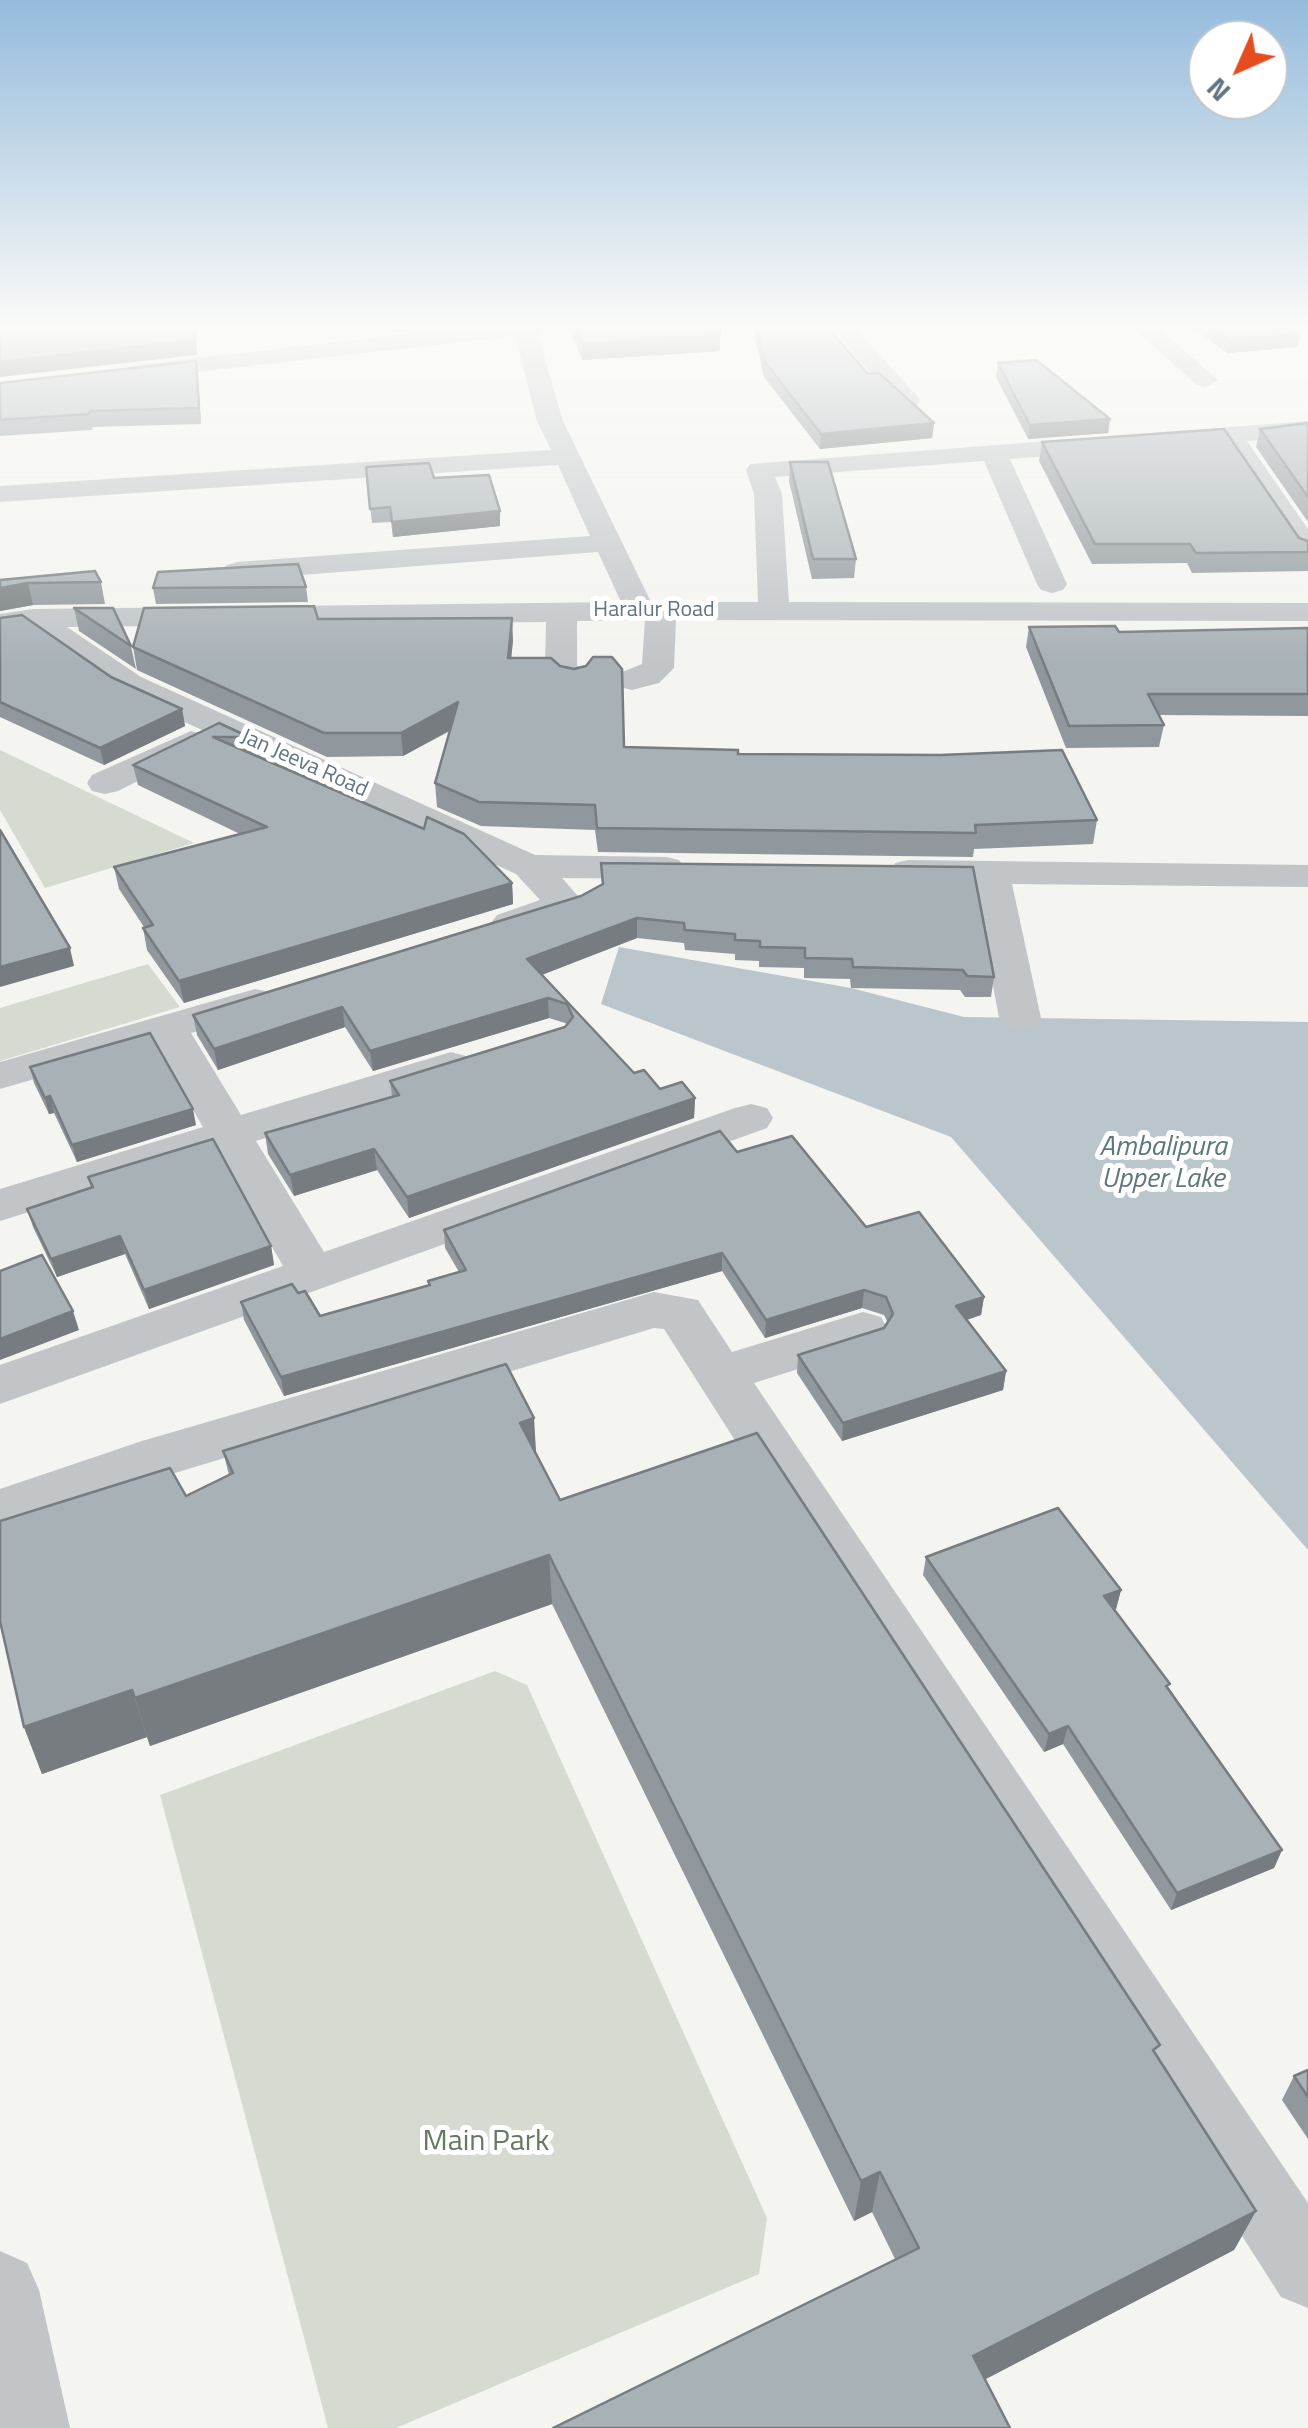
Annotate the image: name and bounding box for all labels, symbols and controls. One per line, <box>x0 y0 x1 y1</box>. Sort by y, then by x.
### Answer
north arrow <box>1188 20 1288 120</box>
text: N <box>1196 68 1240 112</box>
street label: Haralur Road <box>593 598 715 624</box>
street label: Jan Jeeva Road <box>236 724 372 804</box>
water label: Ambalipura Upper Lake <box>1099 1131 1227 1197</box>
park label: Main Park <box>423 2125 549 2161</box>

